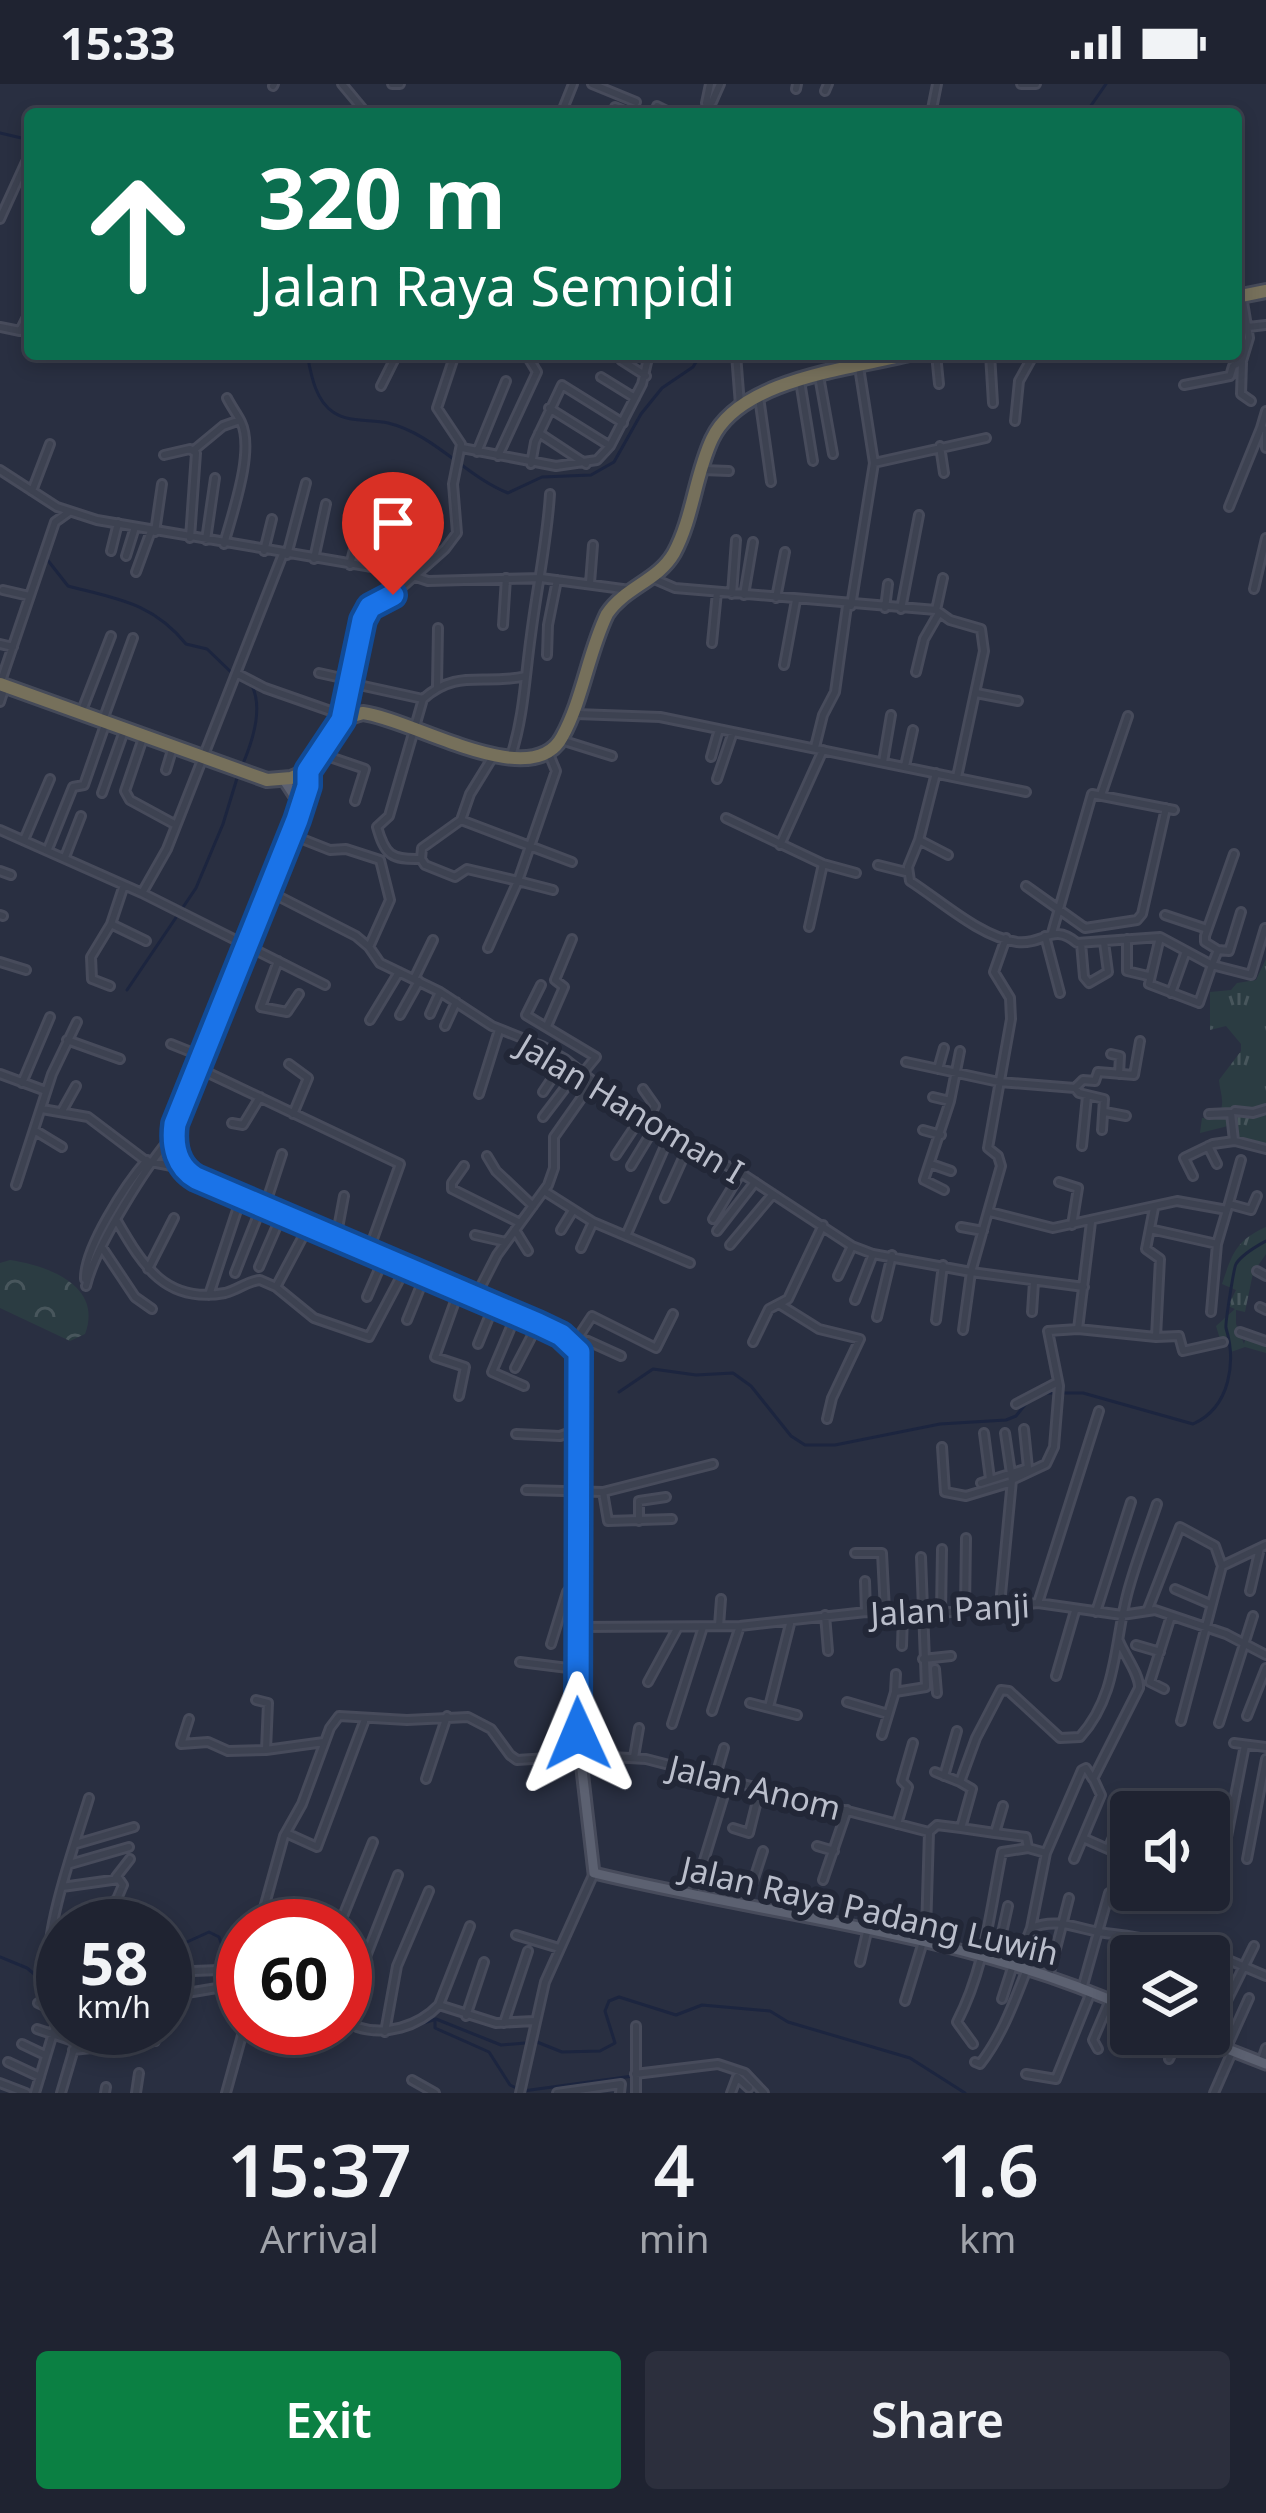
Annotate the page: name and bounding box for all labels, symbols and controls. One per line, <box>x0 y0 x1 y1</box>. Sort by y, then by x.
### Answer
text: 15:33 <box>60 12 176 73</box>
text: 320 m <box>258 139 506 254</box>
icon: ahead <box>60 156 216 312</box>
text: Jalan Raya Sempidi <box>258 248 735 322</box>
pin <box>342 472 444 595</box>
icon: arrive <box>360 490 426 556</box>
street label: Jalan Hanoman I <box>507 1021 752 1193</box>
street label: Jalan Panji <box>866 1582 1031 1636</box>
position arrow <box>515 1671 641 1797</box>
street label: Jalan Anom <box>661 1743 846 1830</box>
map controls <box>1110 1791 1230 2055</box>
button: sound <box>1110 1791 1230 1911</box>
street label: Jalan Raya Padang Luwih <box>674 1844 1063 1975</box>
speed limit sign: 60 <box>216 1899 372 2055</box>
text: 58 <box>80 1921 148 2003</box>
button: layers <box>1110 1935 1230 2055</box>
text: km/h <box>77 1986 151 2027</box>
text: 15:37 <box>227 2120 412 2218</box>
text: 4 <box>654 2120 695 2218</box>
text: 1.6 <box>937 2120 1039 2218</box>
text: Arrival <box>260 2211 379 2264</box>
text: min <box>639 2211 710 2264</box>
text: km <box>959 2211 1016 2264</box>
button: Exit <box>36 2351 621 2489</box>
button: Share <box>645 2351 1230 2489</box>

